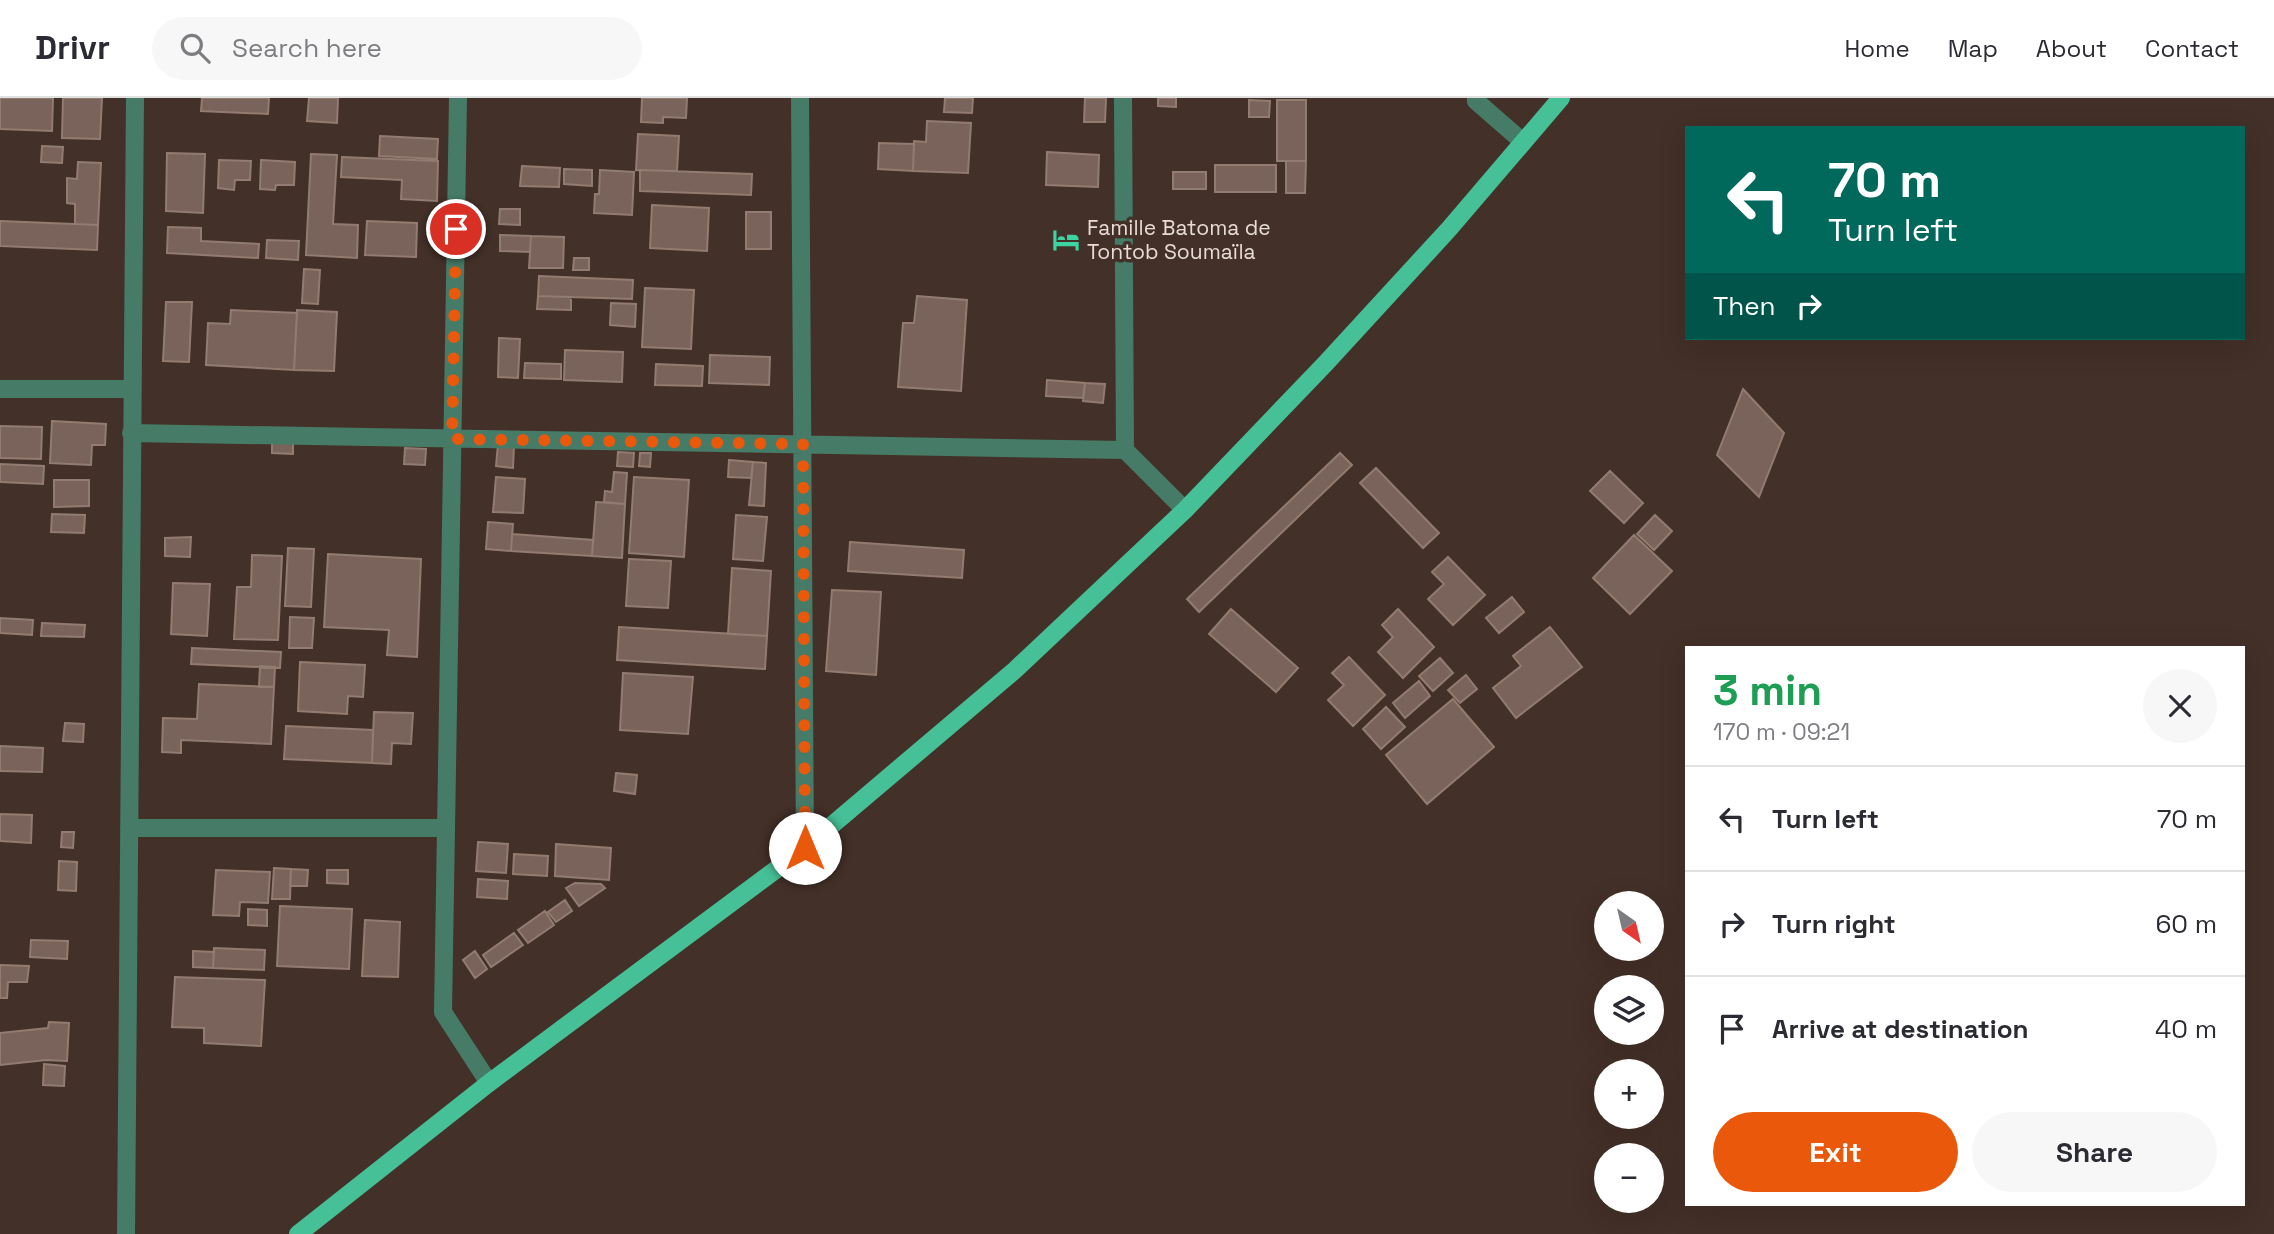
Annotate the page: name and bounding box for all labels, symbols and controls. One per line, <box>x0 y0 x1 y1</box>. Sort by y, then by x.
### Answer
search box <box>152 17 642 80</box>
text: Drivr <box>35 27 110 69</box>
icon: search <box>176 29 214 67</box>
text: Search here <box>232 31 382 65</box>
text: Home <box>1844 33 1910 64</box>
text: Map <box>1948 33 1998 64</box>
text: About <box>2036 33 2107 64</box>
text: Contact <box>2145 33 2239 64</box>
text: 70 m <box>1828 149 1941 211</box>
icon: left <box>1713 154 1804 245</box>
pin <box>426 199 486 259</box>
icon: arrive <box>437 210 475 248</box>
text: Turn left <box>1828 210 1958 250</box>
place label: Famille Batoma de Tontob Soumaïla <box>1087 214 1271 265</box>
hotel icon: Famille Batoma de Tontob Soumaïla <box>1051 225 1081 255</box>
icon: right <box>1790 287 1828 325</box>
text: Then <box>1713 289 1776 323</box>
text: 3 min <box>1713 664 1822 717</box>
button: close <box>2143 669 2217 743</box>
text: 170 m · 09:21 <box>1713 717 1850 747</box>
icon: left <box>1713 800 1751 838</box>
text: Turn left <box>1772 802 1879 836</box>
text: 70 m <box>2157 802 2217 836</box>
position arrow <box>768 811 842 885</box>
north arrow <box>1594 891 1664 961</box>
map controls <box>1594 891 1664 1213</box>
icon: right <box>1713 905 1751 943</box>
text: Turn right <box>1772 907 1896 941</box>
text: 60 m <box>2155 907 2217 941</box>
button: layers <box>1594 975 1664 1045</box>
icon: arrive <box>1713 1010 1751 1048</box>
text: Arrive at destination <box>1772 1012 2029 1046</box>
text: 40 m <box>2155 1012 2217 1046</box>
button: + <box>1594 1059 1664 1129</box>
button: Exit <box>1713 1112 1958 1192</box>
button: Share <box>1972 1112 2217 1192</box>
button: − <box>1594 1143 1664 1213</box>

